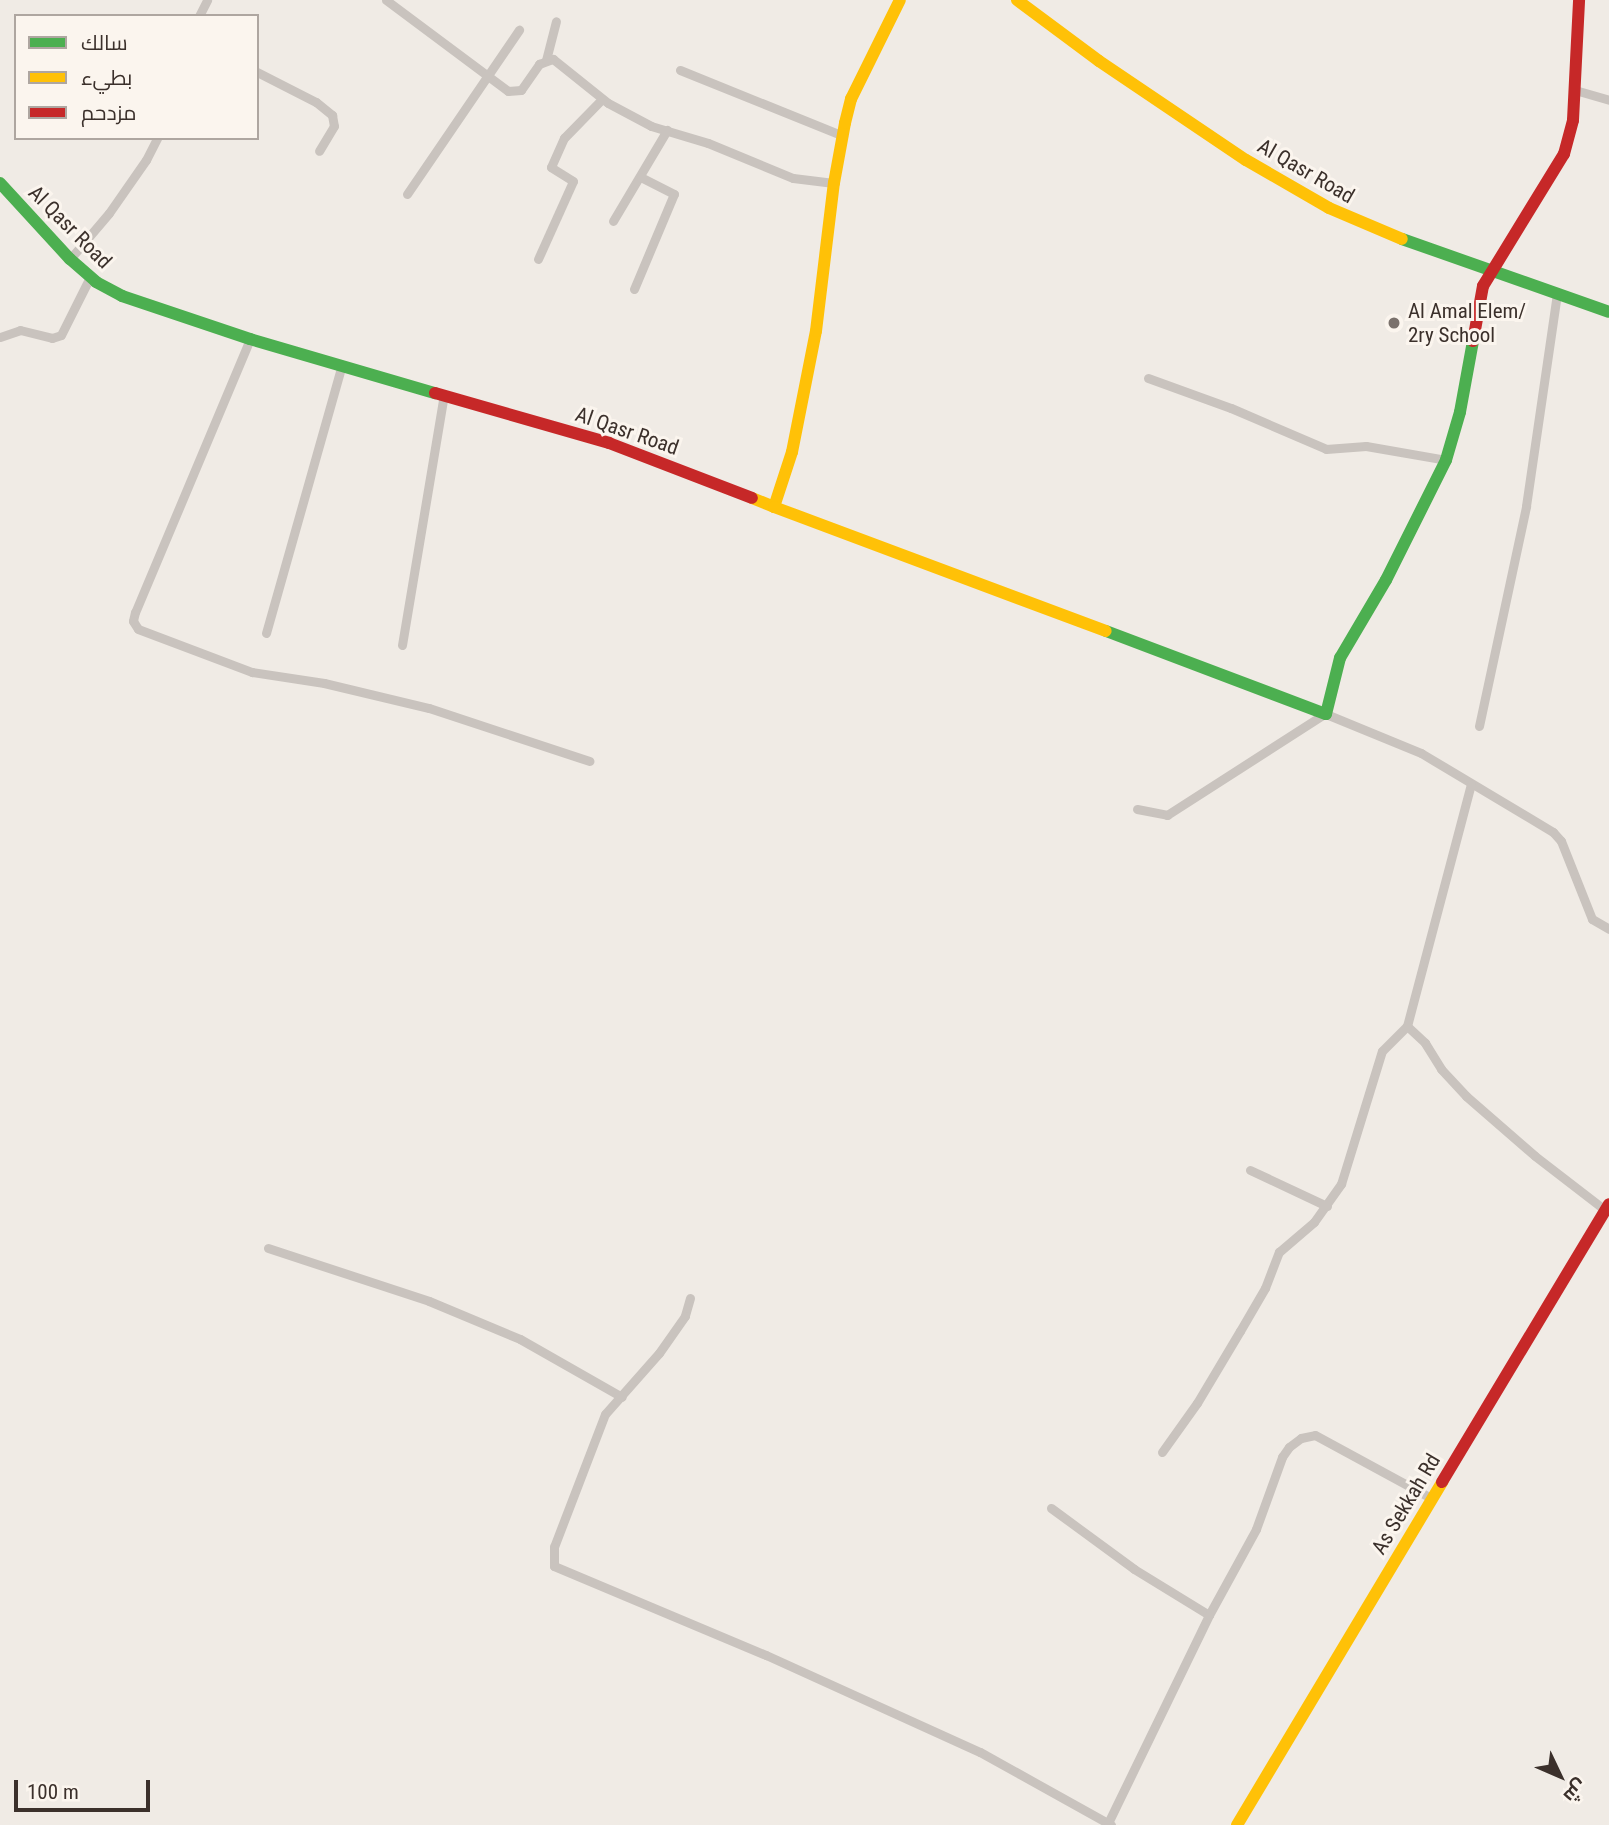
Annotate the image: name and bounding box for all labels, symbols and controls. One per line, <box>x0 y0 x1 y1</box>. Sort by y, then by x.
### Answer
legend <box>14 14 259 140</box>
text: سالك <box>81 31 128 55</box>
text: بطيء <box>81 66 132 90</box>
text: مزدحم <box>81 101 136 125</box>
street label: Al Qasr Road <box>1253 133 1359 209</box>
street label: Al Qasr Road <box>23 180 117 274</box>
place label: Al Amal Elem/ 2ry School <box>1408 298 1526 348</box>
marker: Al Amal Elem/ 2ry School <box>1386 315 1402 331</box>
street label: Al Qasr Road <box>572 402 682 460</box>
street label: As Sekkah Rd <box>1366 1449 1446 1559</box>
north arrow <box>1525 1741 1595 1811</box>
scale bar <box>18 1766 154 1810</box>
text: ش <box>1559 1774 1592 1808</box>
text: 100 m <box>27 1780 79 1804</box>

